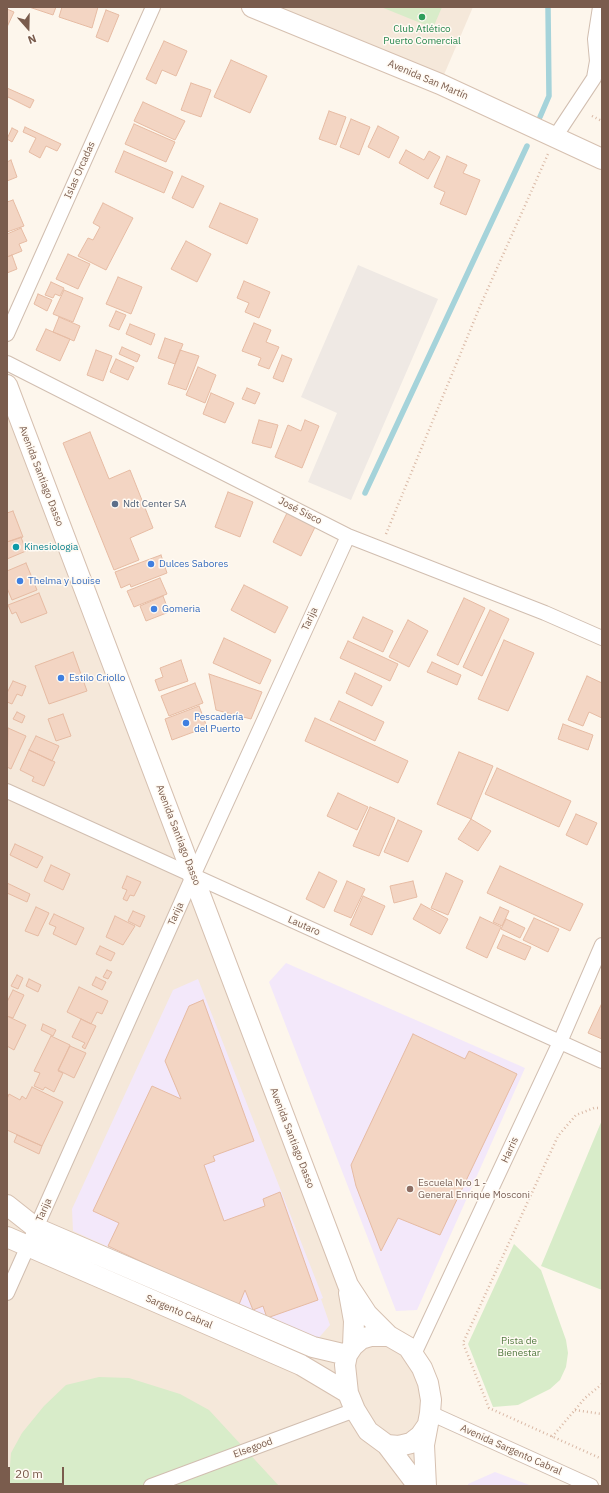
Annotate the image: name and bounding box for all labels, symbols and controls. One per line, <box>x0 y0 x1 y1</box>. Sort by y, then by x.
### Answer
north arrow <box>8 8 48 48</box>
marker: Club Atlético Puerto Comercial <box>417 12 427 22</box>
place label: Club Atlético Puerto Comercial <box>383 23 461 46</box>
text: N <box>26 31 38 47</box>
street label: Avenida San Martín <box>386 58 470 102</box>
street label: Islas Orcadas <box>62 140 98 200</box>
street label: Avenida Santiago Dasso <box>16 424 66 528</box>
street label: José Sisco <box>276 495 324 527</box>
place label: Ndt Center SA <box>123 498 186 510</box>
marker: Ndt Center SA <box>110 499 120 509</box>
place label: Kinesiologia <box>24 541 78 553</box>
marker: Kinesiologia <box>11 542 21 552</box>
place label: Dulces Sabores <box>159 558 228 570</box>
marker: Dulces Sabores <box>146 559 156 569</box>
place label: Thelma y Louise <box>28 575 100 587</box>
marker: Thelma y Louise <box>15 576 25 586</box>
place label: Gomeria <box>162 603 200 615</box>
marker: Gomeria <box>149 604 159 614</box>
street label: Tarija <box>299 605 321 633</box>
place label: Estilo Criollo <box>69 672 125 684</box>
marker: Estilo Criollo <box>56 673 66 683</box>
place label: Pescadería del Puerto <box>194 711 243 734</box>
marker: Pescadería del Puerto <box>181 718 191 728</box>
street label: Avenida Santiago Dasso <box>153 783 203 887</box>
street label: Tarija <box>166 900 186 928</box>
street label: Lautaro <box>286 914 322 938</box>
street label: Avenida Santiago Dasso <box>267 1086 317 1190</box>
street label: Harris <box>499 1135 521 1165</box>
place label: Escuela Nro 1 - General Enrique Mosconi <box>418 1177 530 1200</box>
marker: Escuela Nro 1 - General Enrique Mosconi <box>405 1184 415 1194</box>
street label: Tarija <box>34 1196 54 1224</box>
street label: Sargento Cabral <box>144 1293 214 1331</box>
park label: Pista de Bienestar <box>497 1335 541 1358</box>
street label: Avenida Sargento Cabral <box>458 1422 564 1478</box>
street label: Elsegood <box>232 1435 274 1461</box>
scale bar <box>10 1459 66 1485</box>
text: 20 m <box>15 1466 43 1481</box>

